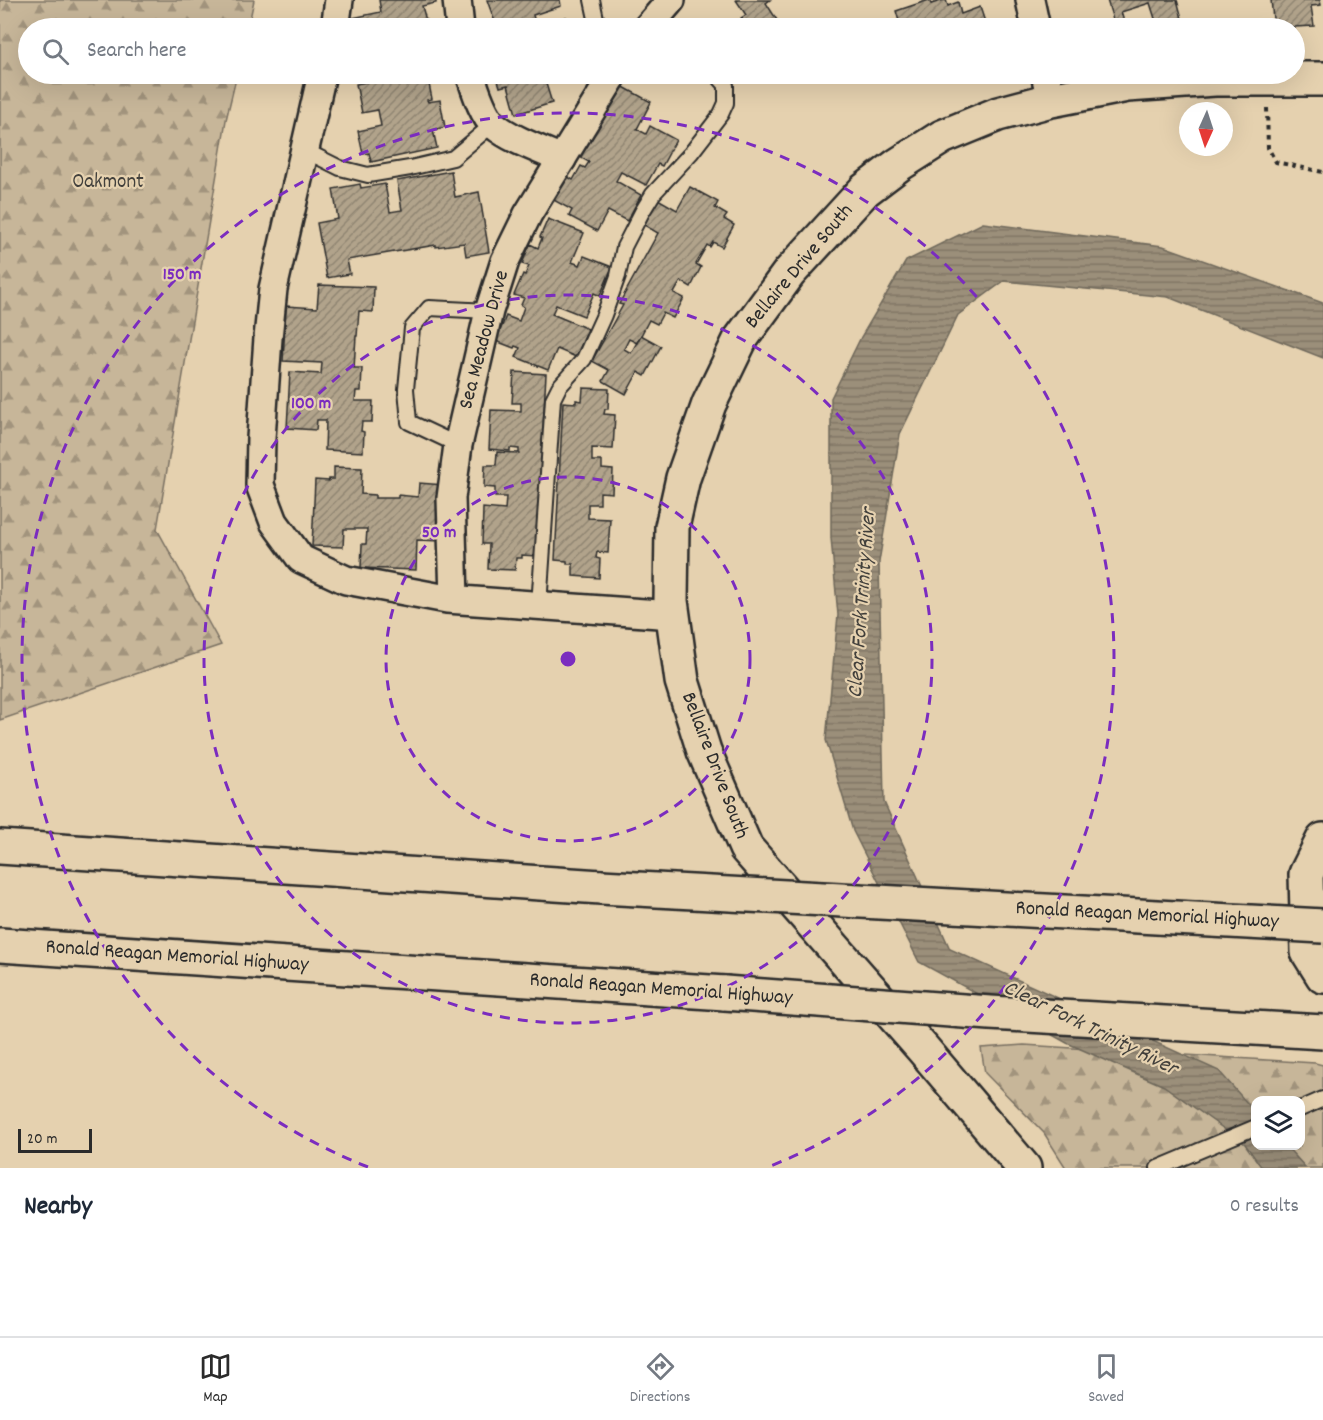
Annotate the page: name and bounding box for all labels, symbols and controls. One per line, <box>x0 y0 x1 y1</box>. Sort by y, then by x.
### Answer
search box <box>18 18 1305 84</box>
icon: search <box>39 35 72 68</box>
text: Search here <box>87 36 186 67</box>
north arrow <box>1179 102 1233 156</box>
park label: Oakmont <box>72 168 144 198</box>
street label: Bellaire Drive South <box>739 198 861 336</box>
text: 150 m <box>163 263 201 288</box>
street label: Sea Meadow Drive <box>452 267 518 413</box>
text: 100 m <box>291 392 331 417</box>
water label: Clear Fork Trinity River <box>841 504 885 699</box>
text: 50 m <box>422 521 456 546</box>
centre of rings <box>558 649 578 669</box>
street label: Bellaire Drive South <box>672 688 756 844</box>
street label: Ronald Reagan Memorial Highway <box>1015 894 1280 938</box>
street label: Ronald Reagan Memorial Highway <box>44 933 310 981</box>
street label: Ronald Reagan Memorial Highway <box>528 966 794 1014</box>
water label: Clear Fork Trinity River <box>998 973 1185 1086</box>
map controls <box>1251 1096 1305 1150</box>
button: layers <box>1251 1096 1305 1150</box>
scale bar <box>18 1126 92 1154</box>
text: 20 m <box>27 1128 57 1151</box>
text: Nearby <box>24 1189 92 1226</box>
text: 0 results <box>1230 1193 1299 1221</box>
tab: Map <box>199 1350 232 1409</box>
tab: Directions <box>630 1350 690 1409</box>
tab: Saved <box>1088 1350 1124 1409</box>

